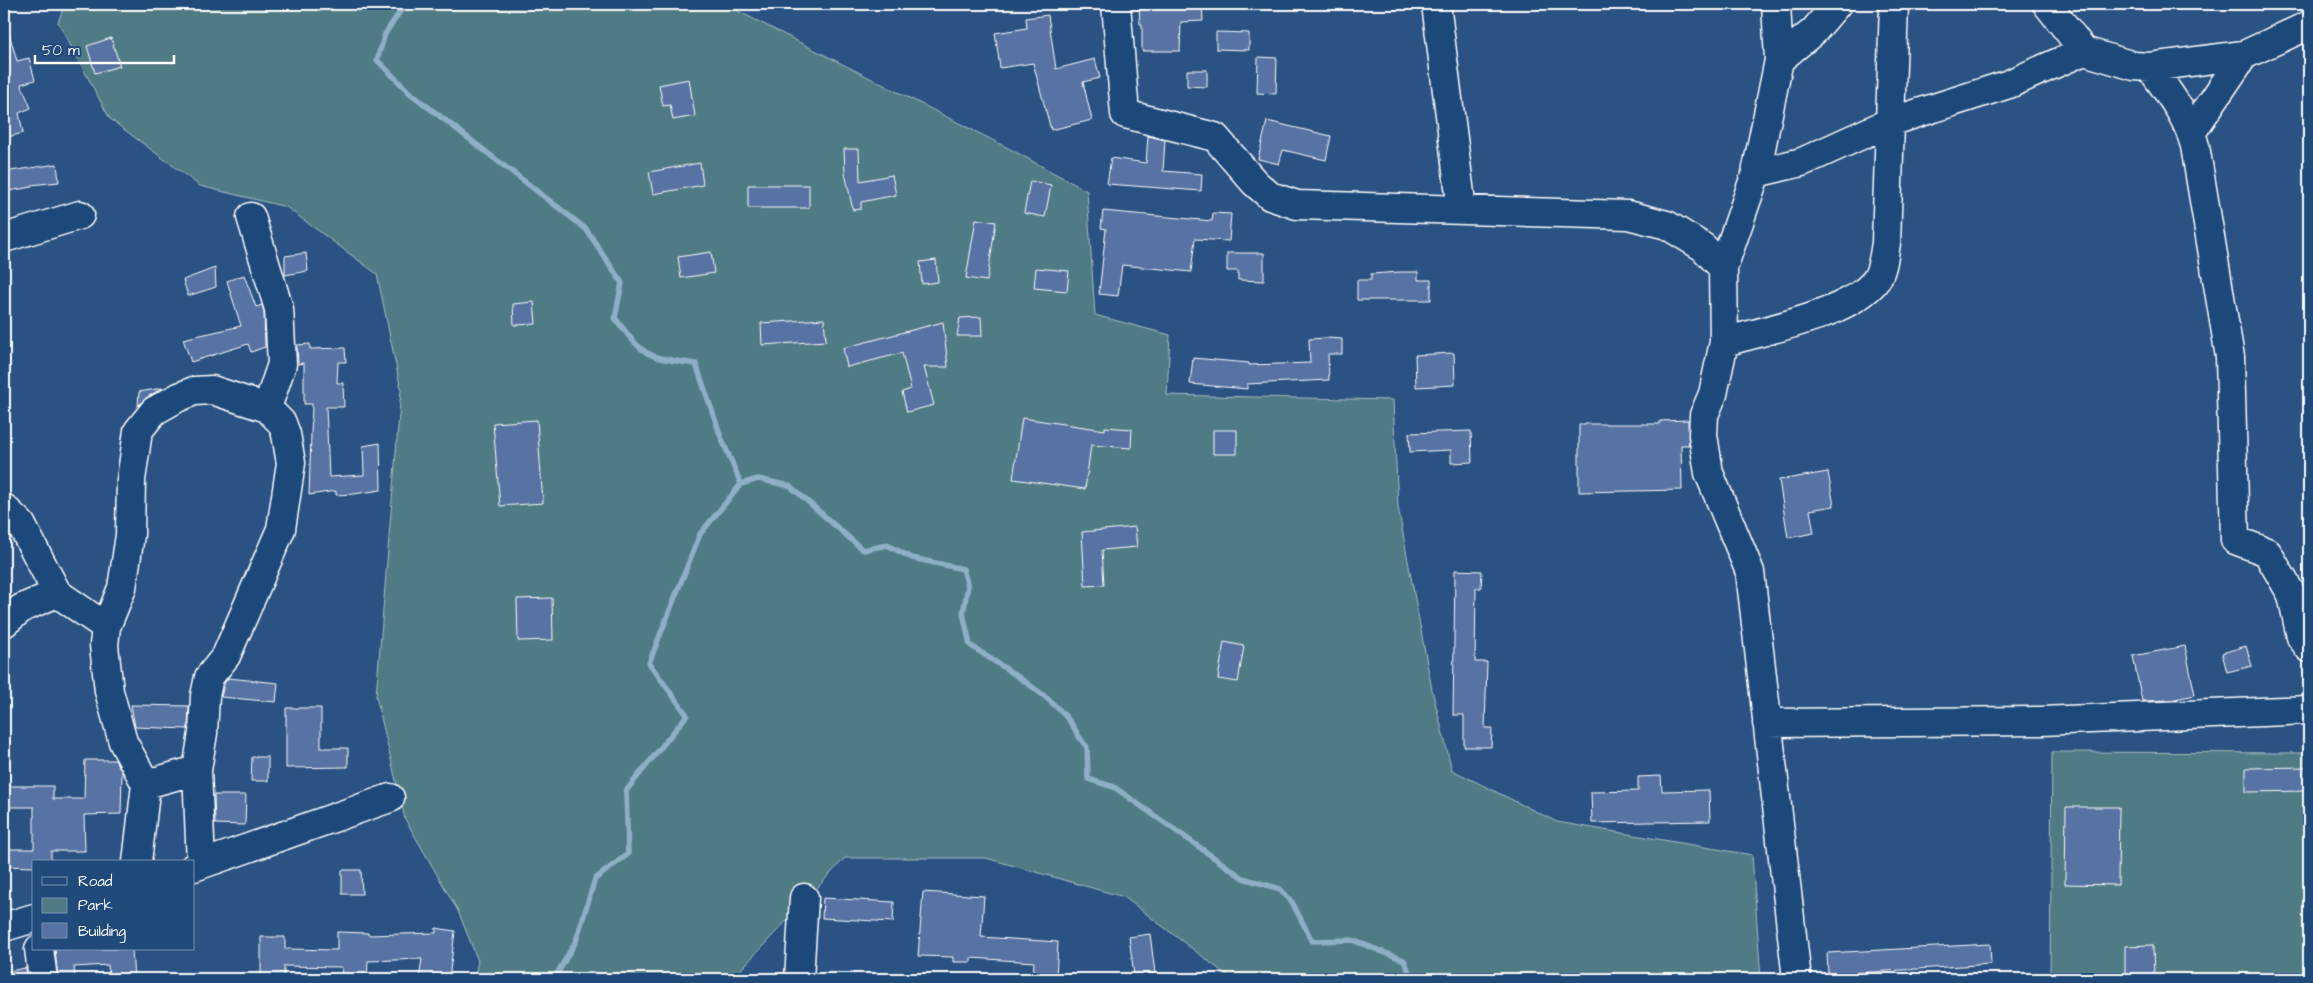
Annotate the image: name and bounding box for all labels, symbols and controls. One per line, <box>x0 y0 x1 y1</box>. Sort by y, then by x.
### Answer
scale bar <box>35 32 174 64</box>
text: 50 m <box>42 40 80 61</box>
legend <box>32 860 195 950</box>
text: Road <box>78 871 113 892</box>
text: Park <box>78 895 113 916</box>
text: Building <box>78 921 126 943</box>

